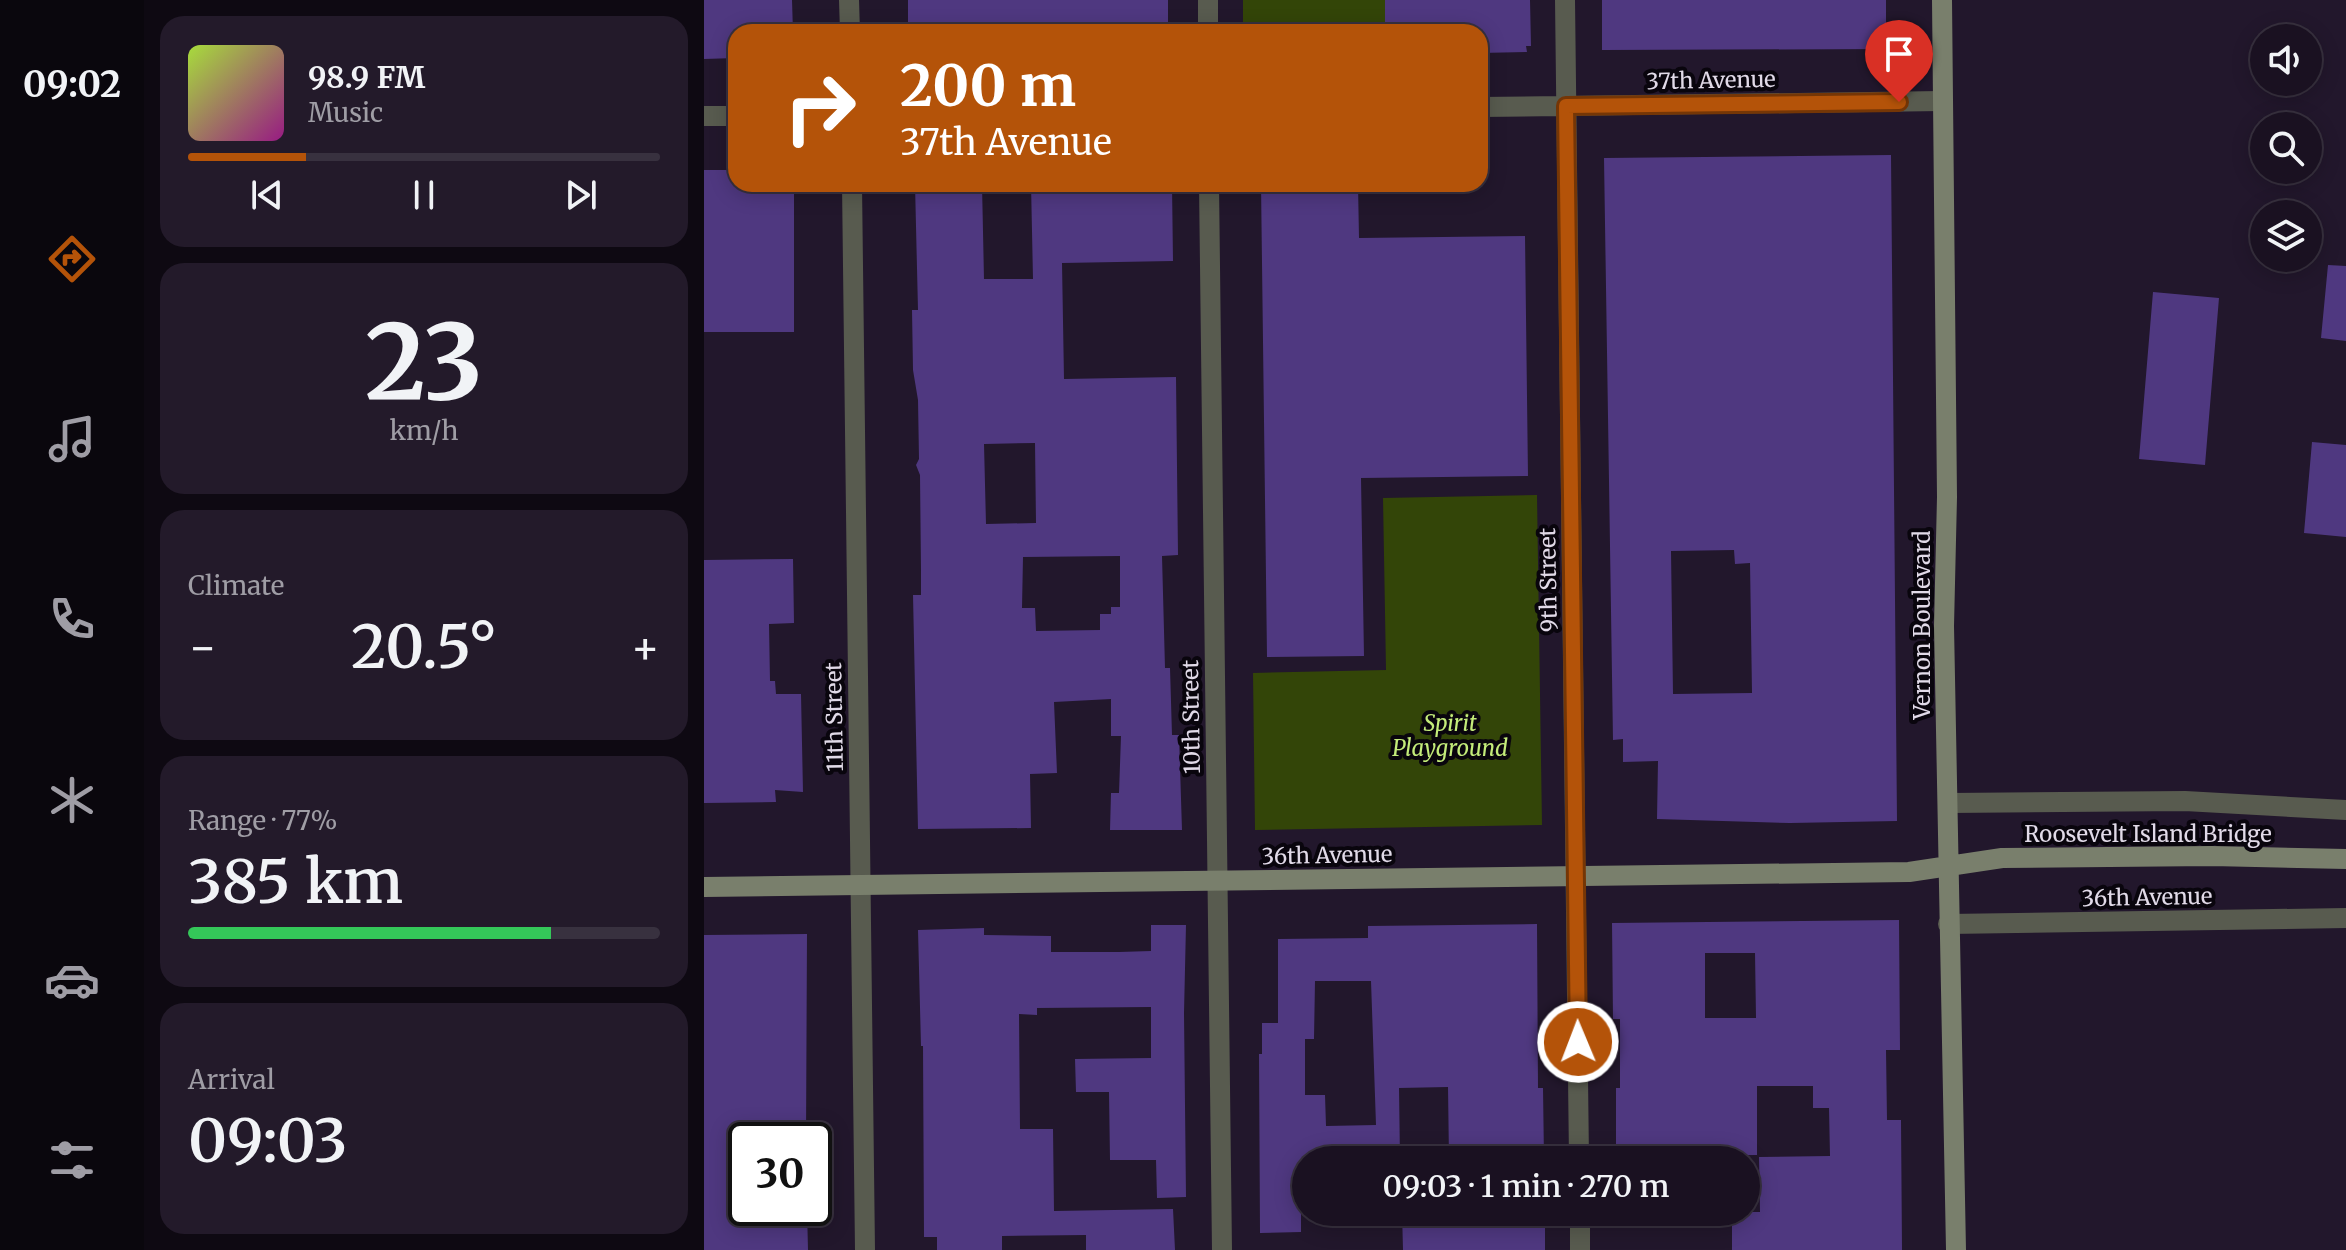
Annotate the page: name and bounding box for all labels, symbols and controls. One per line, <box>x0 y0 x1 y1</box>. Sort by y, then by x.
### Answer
pin <box>1865 20 1933 102</box>
map controls <box>2250 24 2322 272</box>
button: sound <box>2250 24 2322 96</box>
icon: arrive <box>1877 32 1921 76</box>
text: 200 m <box>900 51 1076 121</box>
icon: right <box>768 56 872 160</box>
text: 98.9 FM <box>308 58 425 96</box>
text: 09:02 <box>23 62 121 107</box>
street label: 37th Avenue <box>1646 65 1776 95</box>
text: Music <box>308 96 383 129</box>
button: search <box>2250 112 2322 184</box>
text: 37th Avenue <box>900 120 1112 165</box>
icon: previous <box>245 173 289 217</box>
icon: pause <box>402 173 446 217</box>
icon: next <box>559 173 603 217</box>
button: layers <box>2250 200 2322 272</box>
icon: directions <box>44 231 100 287</box>
text: 23 <box>365 297 483 427</box>
icon: music <box>44 411 100 467</box>
text: km/h <box>390 414 458 447</box>
street label: 9th Street <box>1533 527 1563 632</box>
street label: Vernon Boulevard <box>1908 531 1936 720</box>
text: Climate <box>188 569 284 602</box>
icon: phone <box>44 591 100 647</box>
text: 20.5° <box>351 609 497 684</box>
text: − <box>188 620 217 675</box>
text: + <box>631 620 660 675</box>
street label: 10th Street <box>1176 659 1206 774</box>
street label: 11th Street <box>819 662 849 772</box>
park label: Spirit Playground <box>1392 709 1508 762</box>
icon: climate <box>44 772 100 828</box>
text: Range · 77% <box>188 804 337 837</box>
street label: Roosevelt Island Bridge <box>2024 820 2272 848</box>
street label: 36th Avenue <box>1261 840 1393 870</box>
text: 385 km <box>188 844 403 919</box>
street label: 36th Avenue <box>2081 882 2213 912</box>
icon: car <box>44 952 100 1008</box>
position arrow <box>1536 1000 1620 1084</box>
text: Arrival <box>188 1063 275 1096</box>
text: 09:03 <box>188 1103 348 1178</box>
speed limit sign: 30 <box>728 1122 832 1226</box>
icon: filters <box>44 1132 100 1188</box>
text: 09:03 · 1 min · 270 m <box>1383 1167 1669 1205</box>

